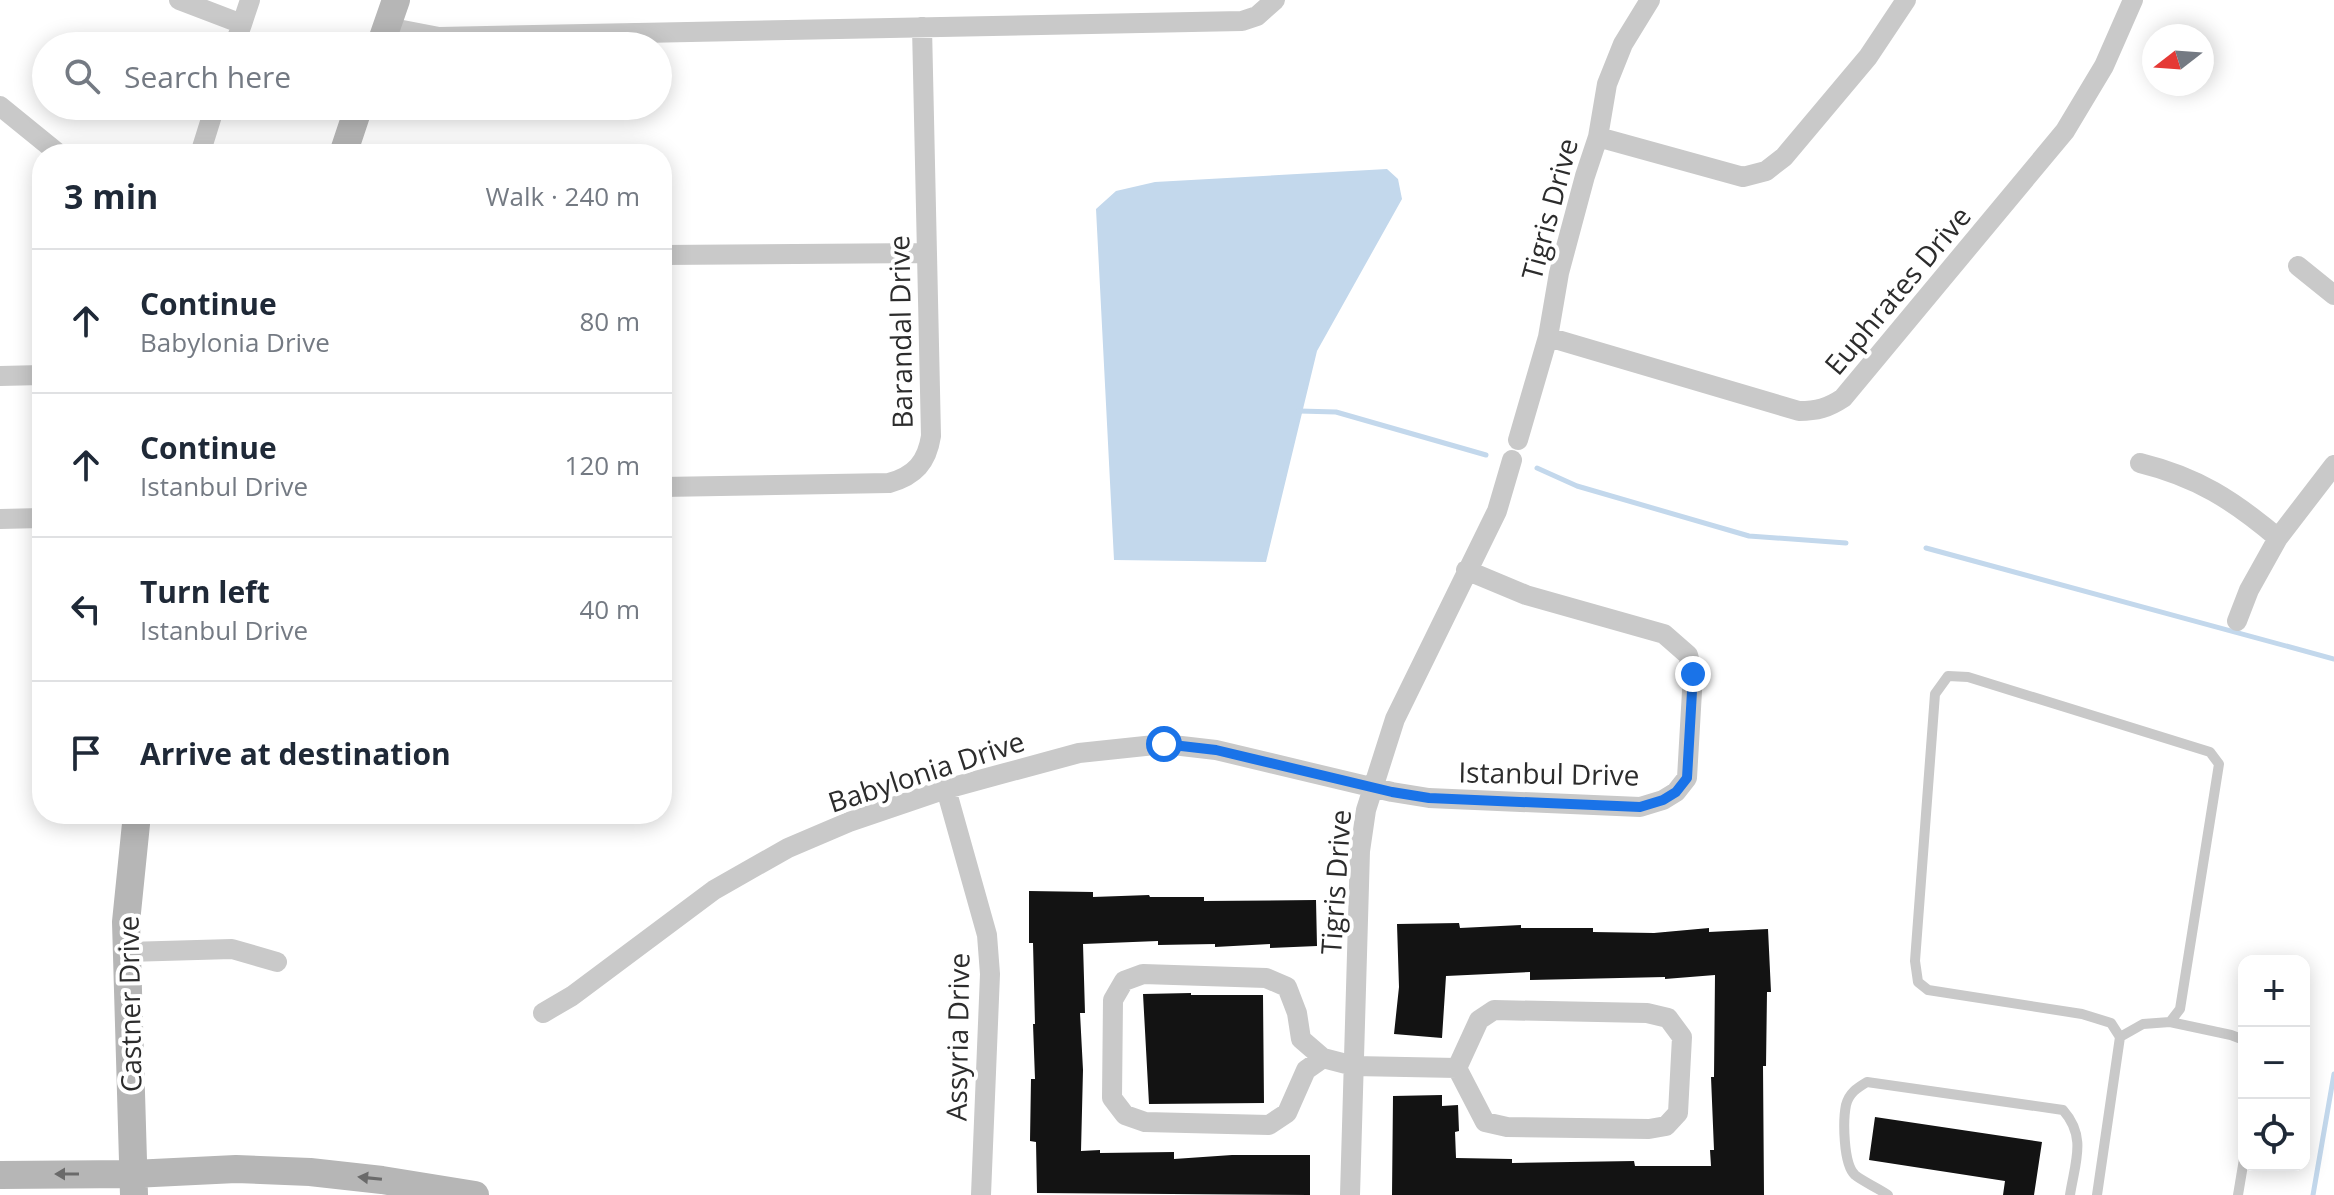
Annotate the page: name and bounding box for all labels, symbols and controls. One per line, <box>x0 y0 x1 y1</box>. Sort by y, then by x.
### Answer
north arrow <box>2142 24 2214 96</box>
search box <box>32 32 672 120</box>
icon: search <box>60 54 104 98</box>
text: Search here <box>124 56 291 97</box>
street label: Tigris Drive <box>1512 134 1586 284</box>
text: 3 min <box>64 173 158 219</box>
text: Walk · 240 m <box>486 178 640 214</box>
street label: Euphrates Drive <box>1815 198 1979 382</box>
street label: Barandal Drive <box>879 235 921 429</box>
text: Continue <box>140 283 277 324</box>
icon: ahead <box>64 299 108 343</box>
text: 80 m <box>579 303 640 339</box>
text: Babylonia Drive <box>140 324 330 360</box>
text: Continue <box>140 427 277 468</box>
icon: ahead <box>64 443 108 487</box>
text: 120 m <box>565 447 640 483</box>
text: Istanbul Drive <box>140 468 308 504</box>
text: Turn left <box>140 571 270 612</box>
icon: left <box>64 587 108 631</box>
text: 40 m <box>579 591 640 627</box>
text: Istanbul Drive <box>140 612 308 648</box>
route end <box>1675 656 1711 692</box>
street label: Babylonia Drive <box>823 721 1029 821</box>
route start <box>1146 726 1182 762</box>
icon: arrive <box>64 731 108 775</box>
text: Arrive at destination <box>140 733 451 774</box>
street label: Istanbul Drive <box>1458 752 1640 794</box>
street label: Tigris Drive <box>1311 808 1359 956</box>
street label: Castner Drive <box>108 915 150 1093</box>
street label: Assyria Drive <box>937 953 977 1121</box>
map controls <box>2238 955 2310 1171</box>
button: + <box>2238 955 2310 1027</box>
button: − <box>2238 1027 2310 1099</box>
button: locate <box>2238 1099 2310 1171</box>
one-way arrow <box>54 1168 79 1180</box>
one-way arrow <box>358 1172 383 1185</box>

